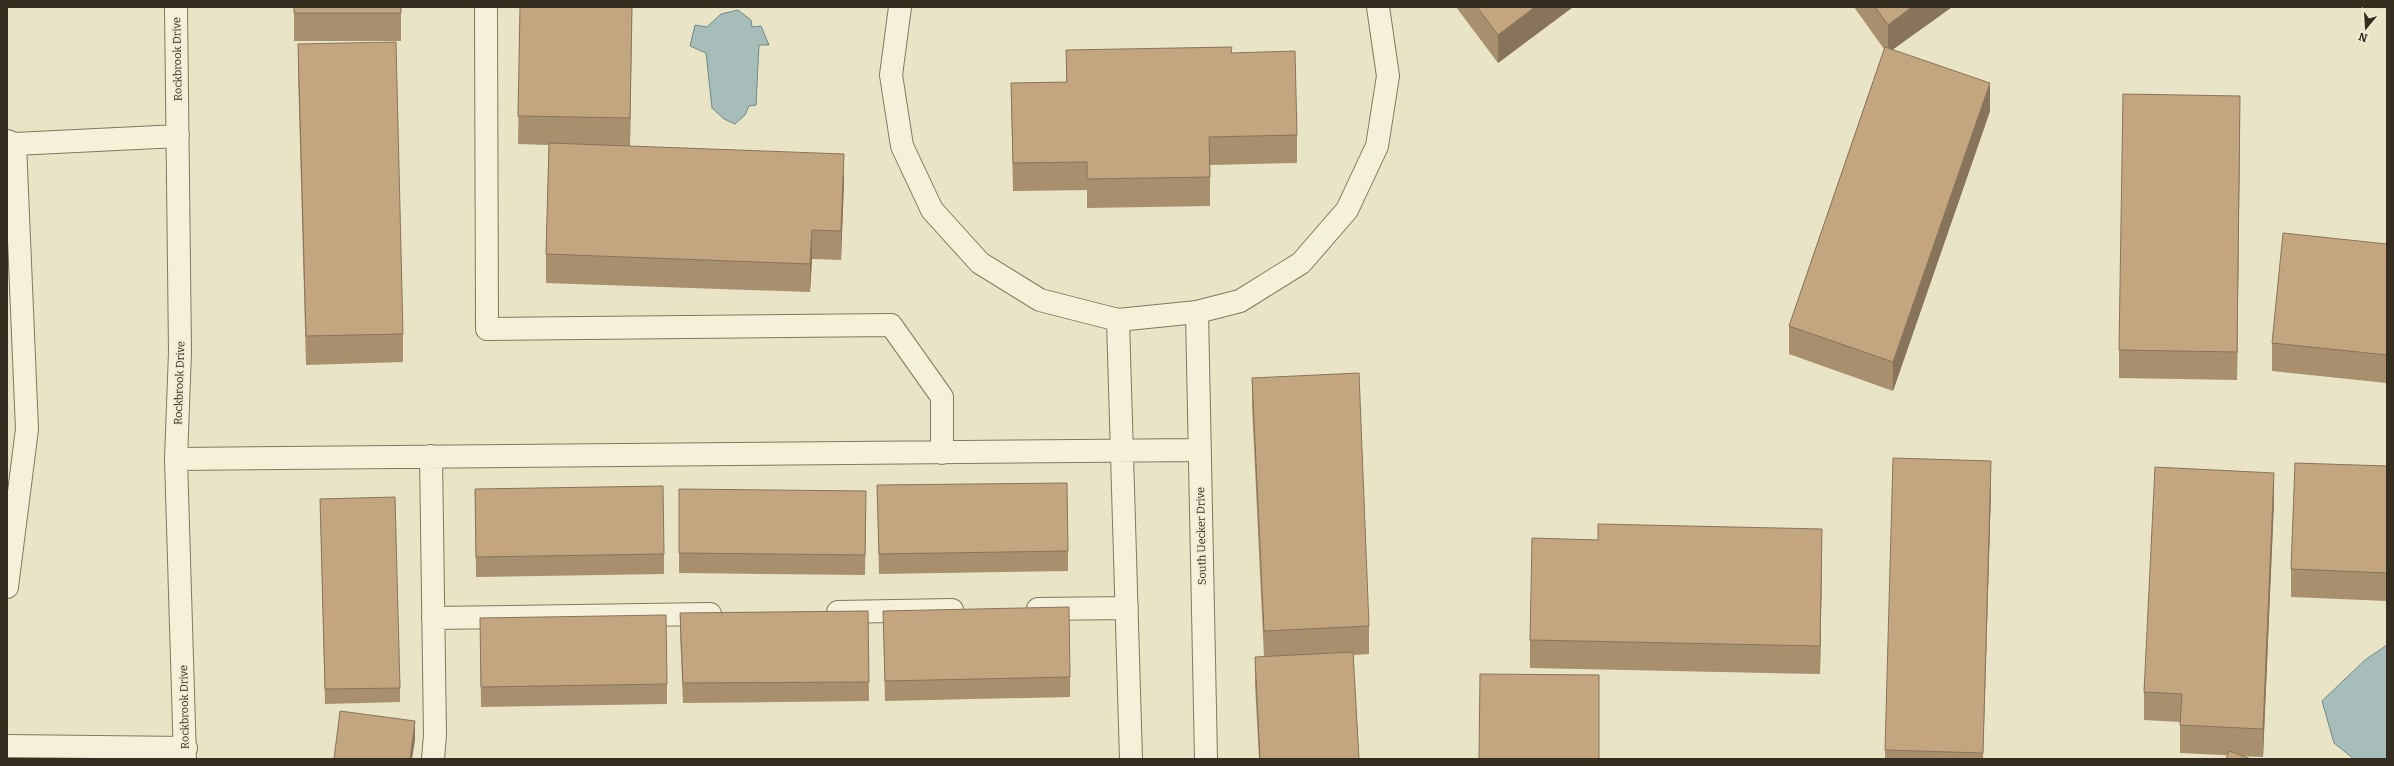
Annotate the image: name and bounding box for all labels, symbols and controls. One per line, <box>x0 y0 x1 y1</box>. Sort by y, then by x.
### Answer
north arrow <box>2346 8 2386 48</box>
street label: Rockbrook Drive <box>170 17 185 101</box>
text: N <box>2357 29 2369 45</box>
street label: Rockbrook Drive <box>172 341 187 425</box>
street label: South Uecker Drive <box>1194 487 1209 585</box>
street label: Rockbrook Drive <box>177 665 192 749</box>

